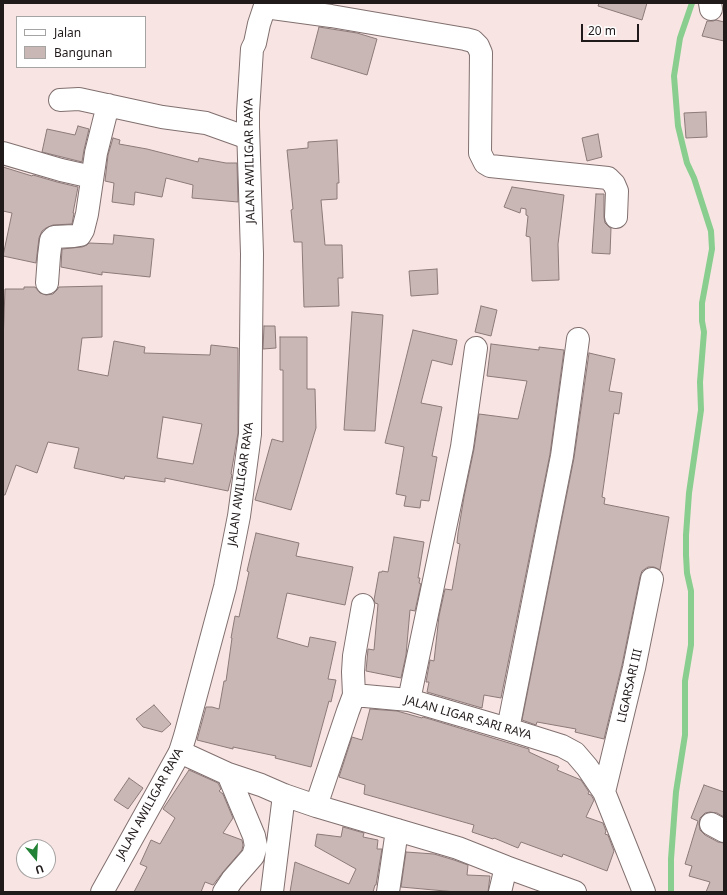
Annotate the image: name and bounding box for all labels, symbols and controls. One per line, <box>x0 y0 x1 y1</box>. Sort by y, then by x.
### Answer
legend <box>16 16 146 68</box>
scale bar <box>583 16 641 42</box>
text: 20 m <box>588 22 616 39</box>
text: Jalan <box>54 24 81 41</box>
text: Bangunan <box>54 44 112 61</box>
street label: JALAN AWILIGAR RAYA <box>242 98 258 224</box>
street label: JALAN AWILIGAR RAYA <box>225 421 257 547</box>
street label: LIGARSARI III <box>615 648 645 724</box>
street label: JALAN LIGAR SARI RAYA <box>403 693 533 743</box>
street label: JALAN AWILIGAR RAYA <box>113 746 187 862</box>
north arrow <box>16 839 56 879</box>
text: U <box>33 862 46 878</box>

